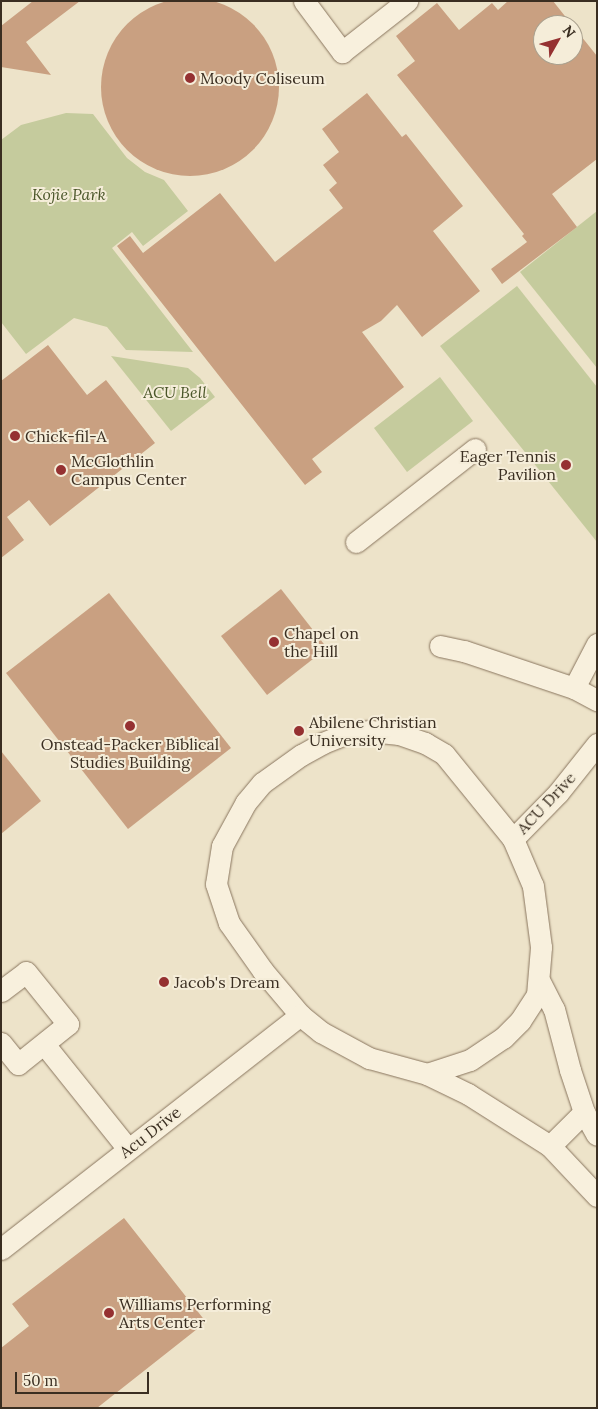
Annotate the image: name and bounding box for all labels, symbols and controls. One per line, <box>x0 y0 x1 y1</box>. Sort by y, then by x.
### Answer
north arrow <box>533 15 583 65</box>
text: N <box>559 22 579 41</box>
place label: Moody Coliseum <box>200 68 325 88</box>
marker: Moody Coliseum <box>184 72 196 84</box>
park label: Kojie Park <box>32 184 106 204</box>
park label: ACU Bell <box>143 382 207 402</box>
place label: Chick-fil-A <box>25 426 107 446</box>
marker: Chick-fil-A <box>9 430 21 442</box>
place label: Eager Tennis Pavilion <box>460 446 556 484</box>
place label: McGlothlin Campus Center <box>71 451 187 489</box>
marker: Eager Tennis Pavilion <box>560 459 572 471</box>
marker: McGlothlin Campus Center <box>55 464 67 476</box>
place label: Chapel on the Hill <box>284 623 359 661</box>
marker: Chapel on the Hill <box>268 636 280 648</box>
place label: Abilene Christian University <box>309 712 437 750</box>
marker: Onstead-Packer Biblical Studies Building <box>124 720 136 732</box>
marker: Abilene Christian University <box>293 725 305 737</box>
place label: Onstead-Packer Biblical Studies Building <box>41 734 219 772</box>
street label: ACU Drive <box>513 768 579 838</box>
place label: Jacob's Dream <box>174 972 280 992</box>
marker: Jacob's Dream <box>158 976 170 988</box>
street label: Acu Drive <box>116 1102 184 1162</box>
place label: Williams Performing Arts Center <box>119 1294 271 1332</box>
marker: Williams Performing Arts Center <box>103 1307 115 1319</box>
scale bar <box>18 1362 151 1394</box>
text: 50 m <box>23 1371 58 1390</box>

